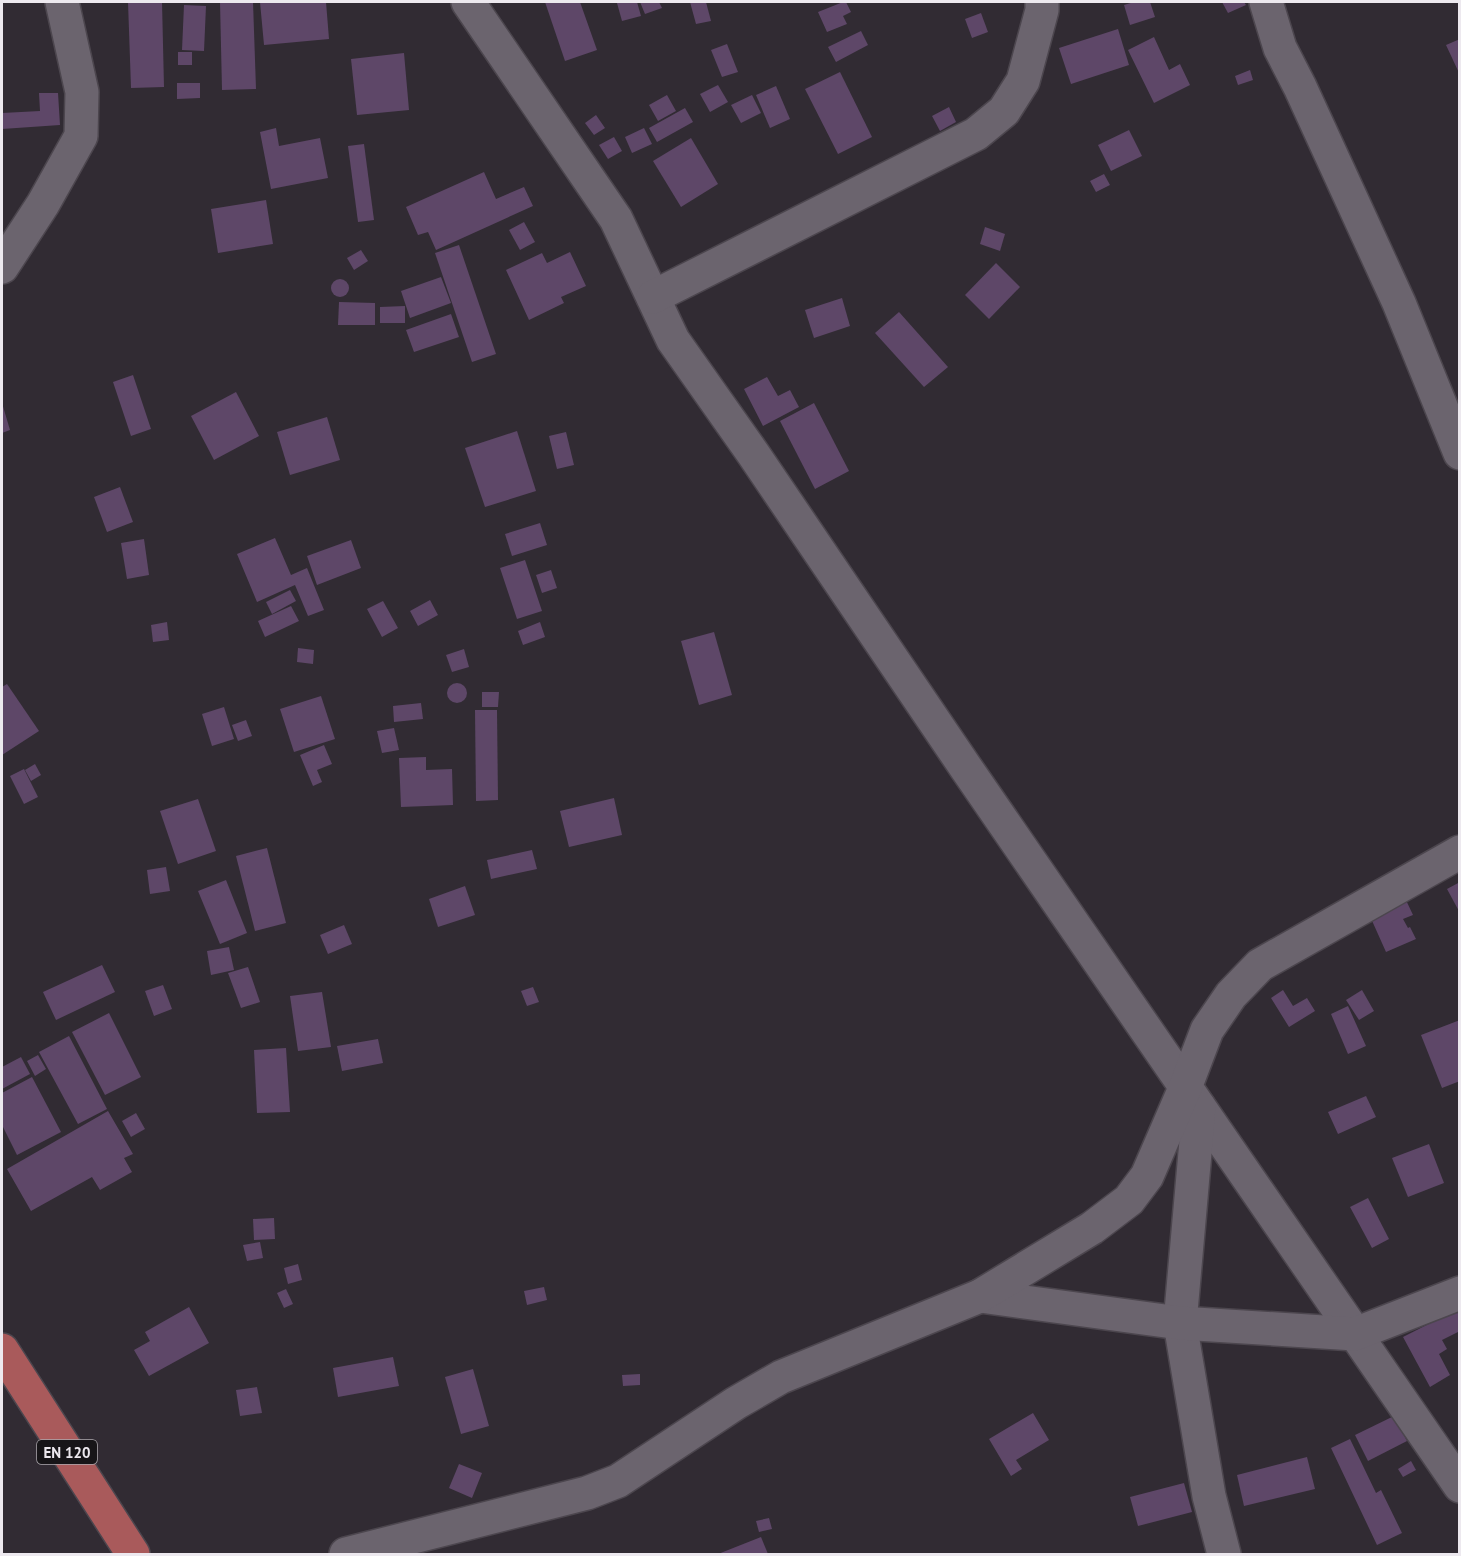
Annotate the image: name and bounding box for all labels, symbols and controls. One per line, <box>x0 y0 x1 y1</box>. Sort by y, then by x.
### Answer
road number: EN 120 <box>37 1440 97 1464</box>

